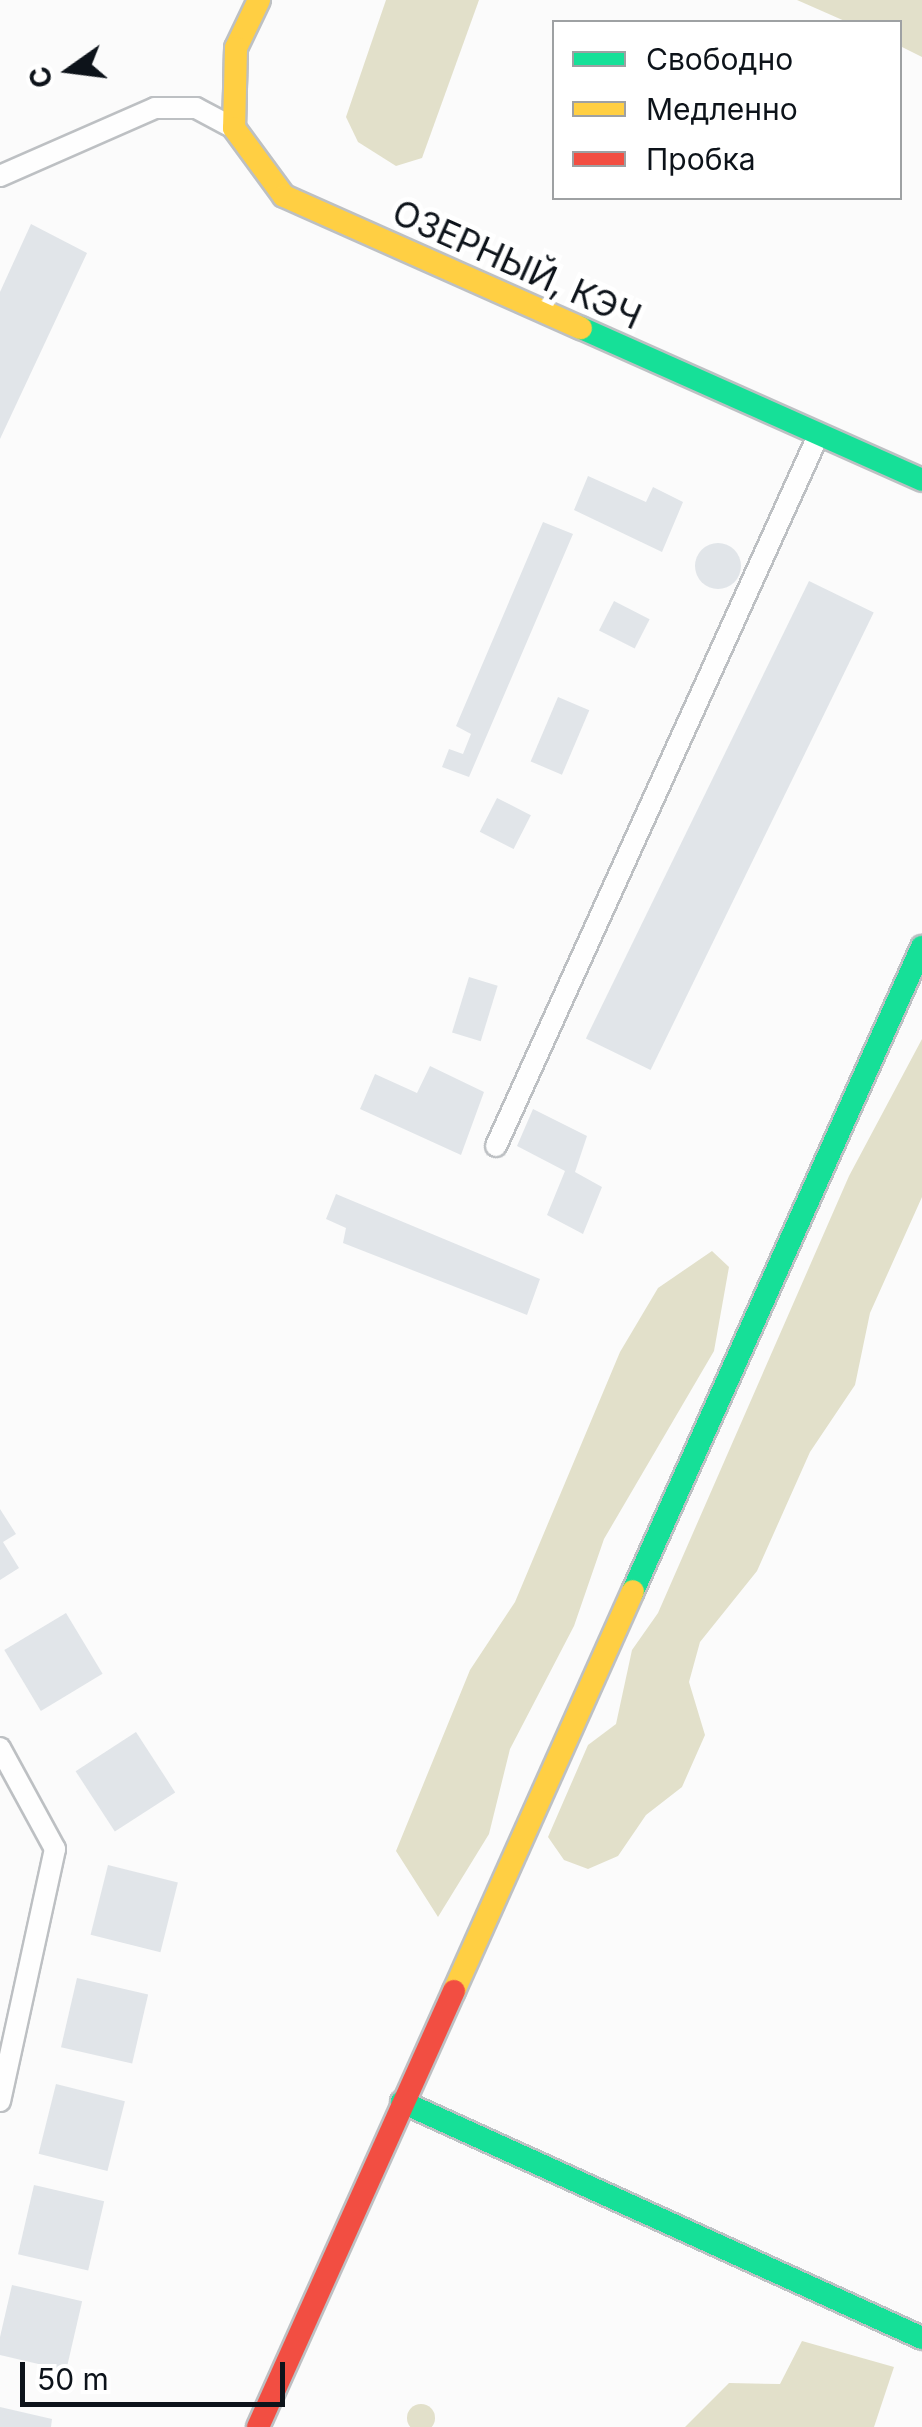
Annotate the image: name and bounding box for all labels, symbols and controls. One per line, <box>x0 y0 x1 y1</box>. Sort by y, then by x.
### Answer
north arrow <box>20 20 120 120</box>
legend <box>552 20 902 200</box>
text: Свободно <box>646 41 793 77</box>
text: С <box>22 63 60 91</box>
text: Медленно <box>646 91 798 127</box>
text: Пробка <box>646 141 756 177</box>
street label: ОЗЕРНЫЙ, КЭЧ <box>386 190 648 338</box>
scale bar <box>25 2342 290 2404</box>
text: 50 m <box>37 2361 109 2397</box>

